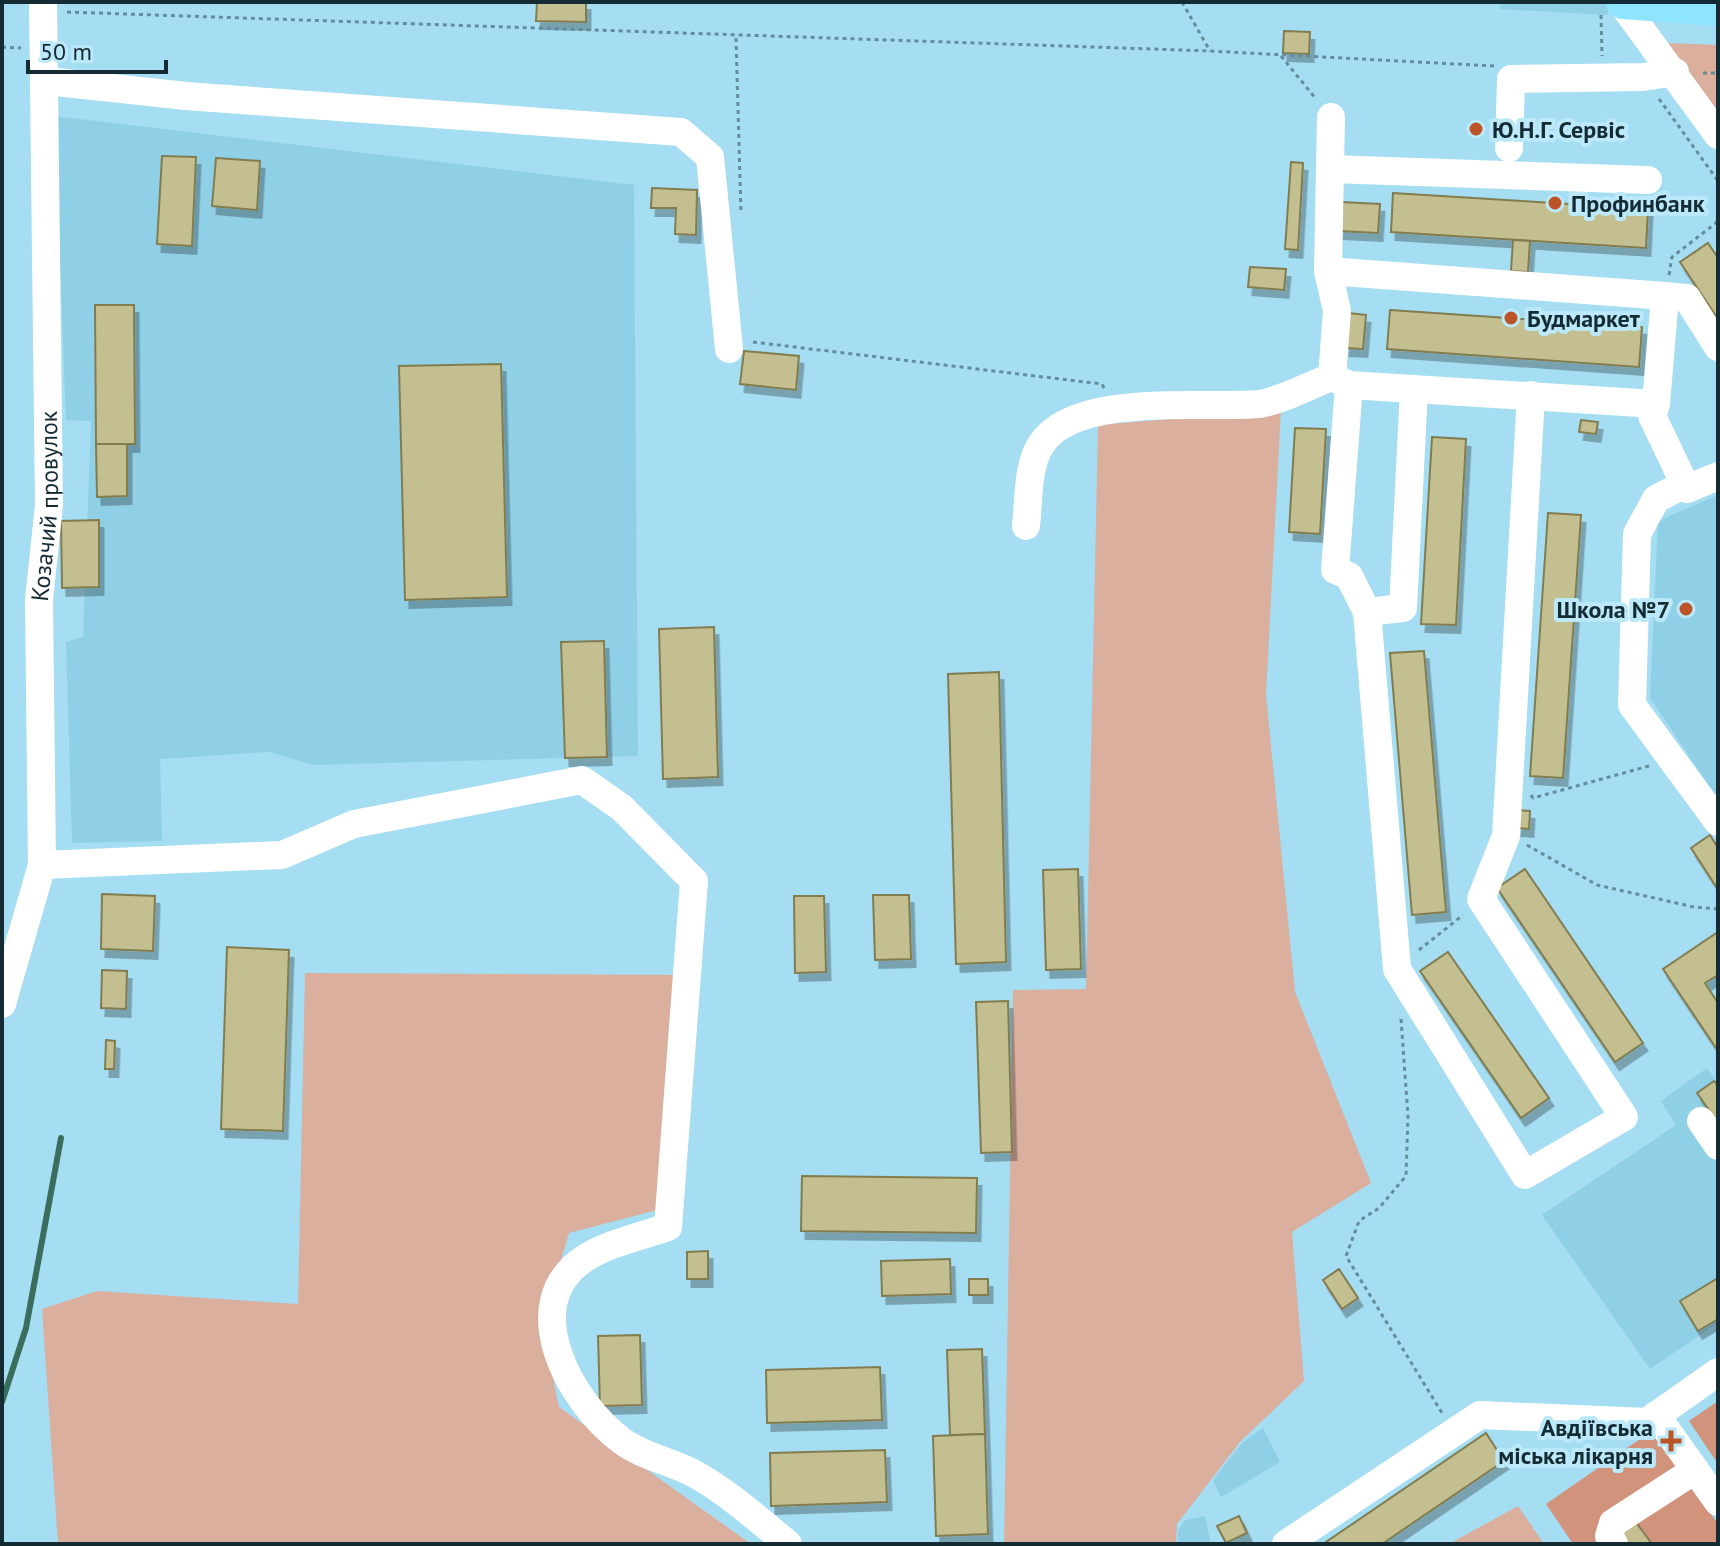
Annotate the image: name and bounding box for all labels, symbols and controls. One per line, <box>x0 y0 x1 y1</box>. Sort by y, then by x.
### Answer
scale bar <box>28 24 166 74</box>
text: 50 m <box>40 36 92 67</box>
place label: Ю.Н.Г. Сервіс <box>1492 114 1625 145</box>
marker: Ю.Н.Г. Сервіс <box>1467 120 1485 138</box>
place label: Профинбанк <box>1571 188 1705 219</box>
marker: Профинбанк <box>1546 194 1564 212</box>
place label: Будмаркет <box>1527 303 1641 334</box>
marker: Будмаркет <box>1502 309 1520 327</box>
street label: Козачий провулок <box>23 410 65 603</box>
place label: Школа №7 <box>1556 594 1670 625</box>
marker: Школа №7 <box>1677 600 1695 618</box>
place label: Авдіївська міська лікарня <box>1498 1412 1653 1471</box>
marker: Авдіївська міська лікарня <box>1660 1430 1682 1452</box>

